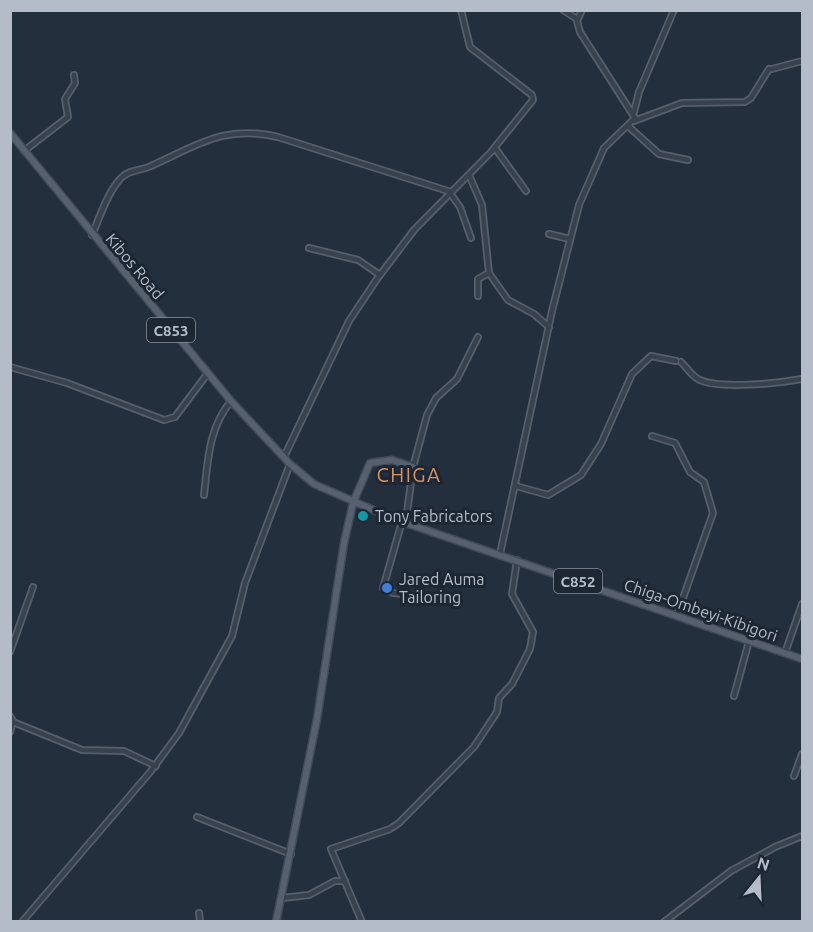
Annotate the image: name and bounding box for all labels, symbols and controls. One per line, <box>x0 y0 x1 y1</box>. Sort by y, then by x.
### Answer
street label: Kibos Road <box>102 230 168 302</box>
road number: C853 <box>147 318 195 342</box>
district label: CHIGA <box>376 463 442 486</box>
place label: Tony Fabricators <box>375 507 493 525</box>
marker: Tony Fabricators <box>356 509 370 523</box>
road number: C852 <box>554 569 602 593</box>
place label: Jared Auma Tailoring <box>399 570 485 606</box>
street label: Chiga-Ombeyi-Kibigori <box>622 575 780 645</box>
marker: Jared Auma Tailoring <box>380 581 394 595</box>
north arrow <box>729 848 789 908</box>
text: N <box>755 853 772 874</box>

